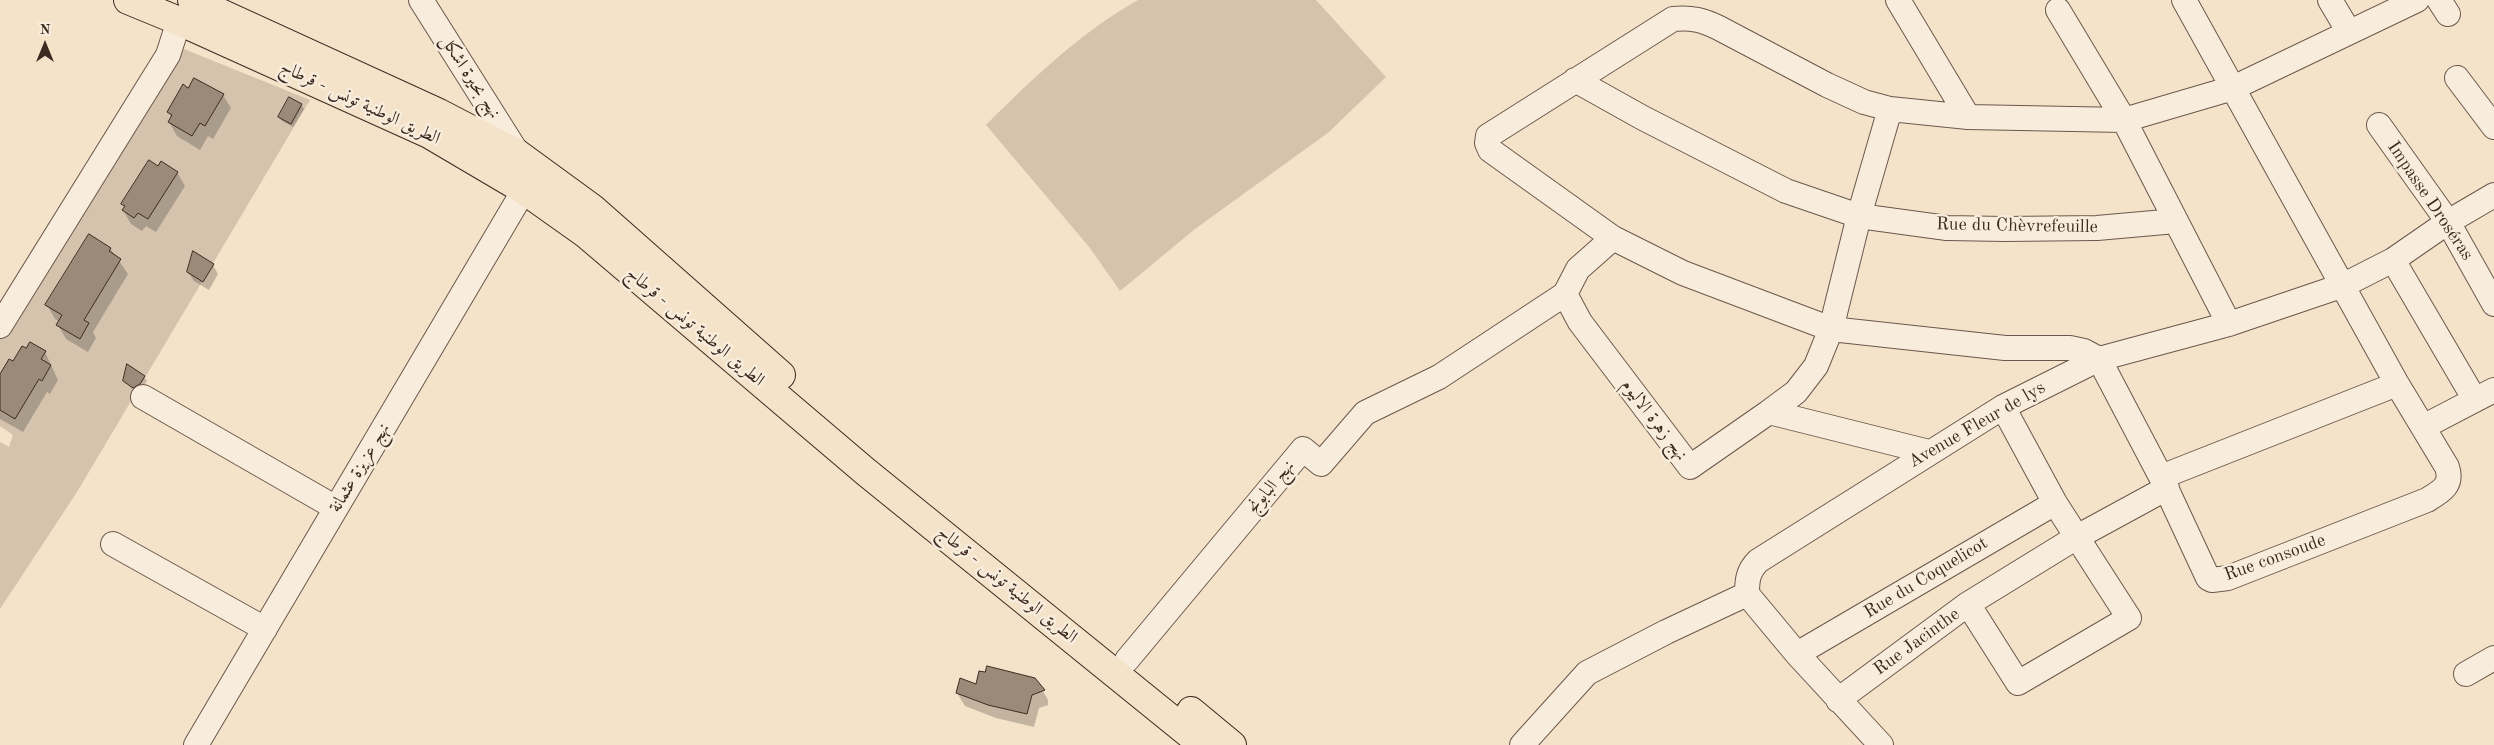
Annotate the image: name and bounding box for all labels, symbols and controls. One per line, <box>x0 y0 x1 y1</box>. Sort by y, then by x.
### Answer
north arrow <box>20 20 70 70</box>
text: N <box>40 23 50 37</box>
street label: نهج بحيرة اشكل <box>435 31 505 123</box>
street label: الطريق الوطنية تونس - قرطاج <box>277 56 443 150</box>
street label: Impasse Droséras <box>2382 137 2478 265</box>
street label: Rue du Chèvrefeuille <box>1936 214 2098 238</box>
street label: الطريق الوطنية تونس - قرطاج <box>621 263 769 391</box>
street label: نهج زهرة الاليوم <box>1616 375 1692 465</box>
street label: Avenue Fleur de lys <box>1905 377 2049 473</box>
street label: نهج عزيزة عثمانة <box>325 419 395 517</box>
street label: نهج البابونج <box>1242 456 1300 518</box>
street label: الطريق الوطنية تونس - قرطاج <box>933 522 1081 648</box>
street label: Rue consoude <box>2221 530 2329 586</box>
street label: Rue du Coquelicot <box>1860 533 1992 623</box>
street label: Rue Jacinthe <box>1870 604 1964 680</box>

